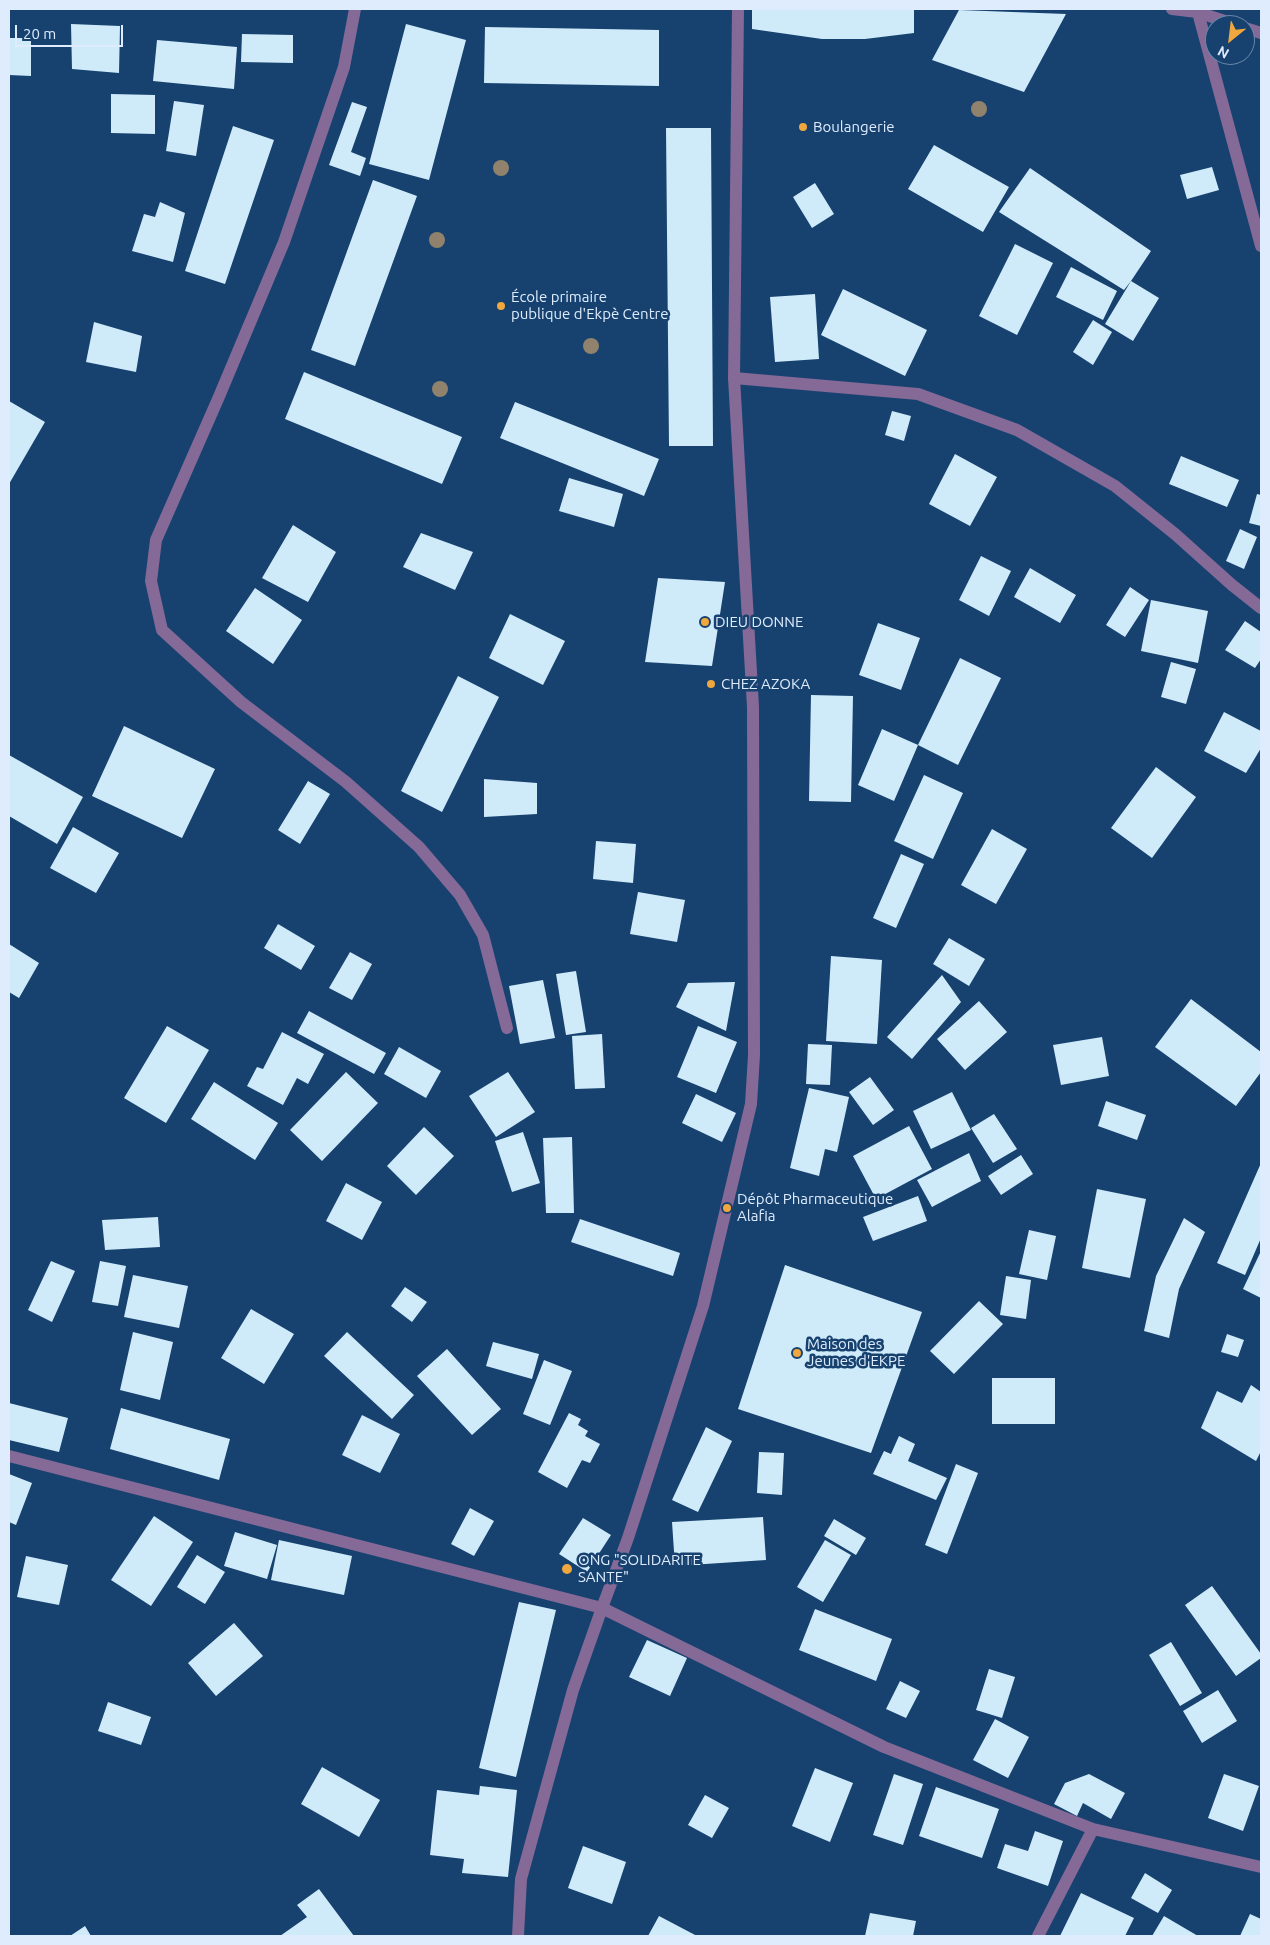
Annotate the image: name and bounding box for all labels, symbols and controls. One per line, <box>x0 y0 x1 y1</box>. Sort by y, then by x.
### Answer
scale bar <box>18 15 125 47</box>
north arrow <box>1205 15 1255 65</box>
text: 20 m <box>23 25 56 42</box>
text: N <box>1215 43 1232 62</box>
place label: Boulangerie <box>813 118 895 136</box>
marker: Boulangerie <box>797 121 809 133</box>
place label: École primaire publique d'Ekpè Centre <box>511 288 668 323</box>
marker: École primaire publique d'Ekpè Centre <box>495 300 507 312</box>
place label: DIEU DONNE <box>715 613 803 631</box>
marker: DIEU DONNE <box>699 616 711 628</box>
place label: CHEZ AZOKA <box>721 675 810 693</box>
marker: CHEZ AZOKA <box>705 678 717 690</box>
place label: Dépôt Pharmaceutique Alafia <box>737 1190 893 1225</box>
marker: Dépôt Pharmaceutique Alafia <box>721 1202 733 1214</box>
place label: Maison des Jeunes d'EKPE <box>807 1335 905 1370</box>
marker: Maison des Jeunes d'EKPE <box>791 1347 803 1359</box>
place label: ONG "SOLIDARITE SANTE" <box>578 1551 701 1586</box>
marker: ONG "SOLIDARITE SANTE" <box>560 1562 574 1576</box>

